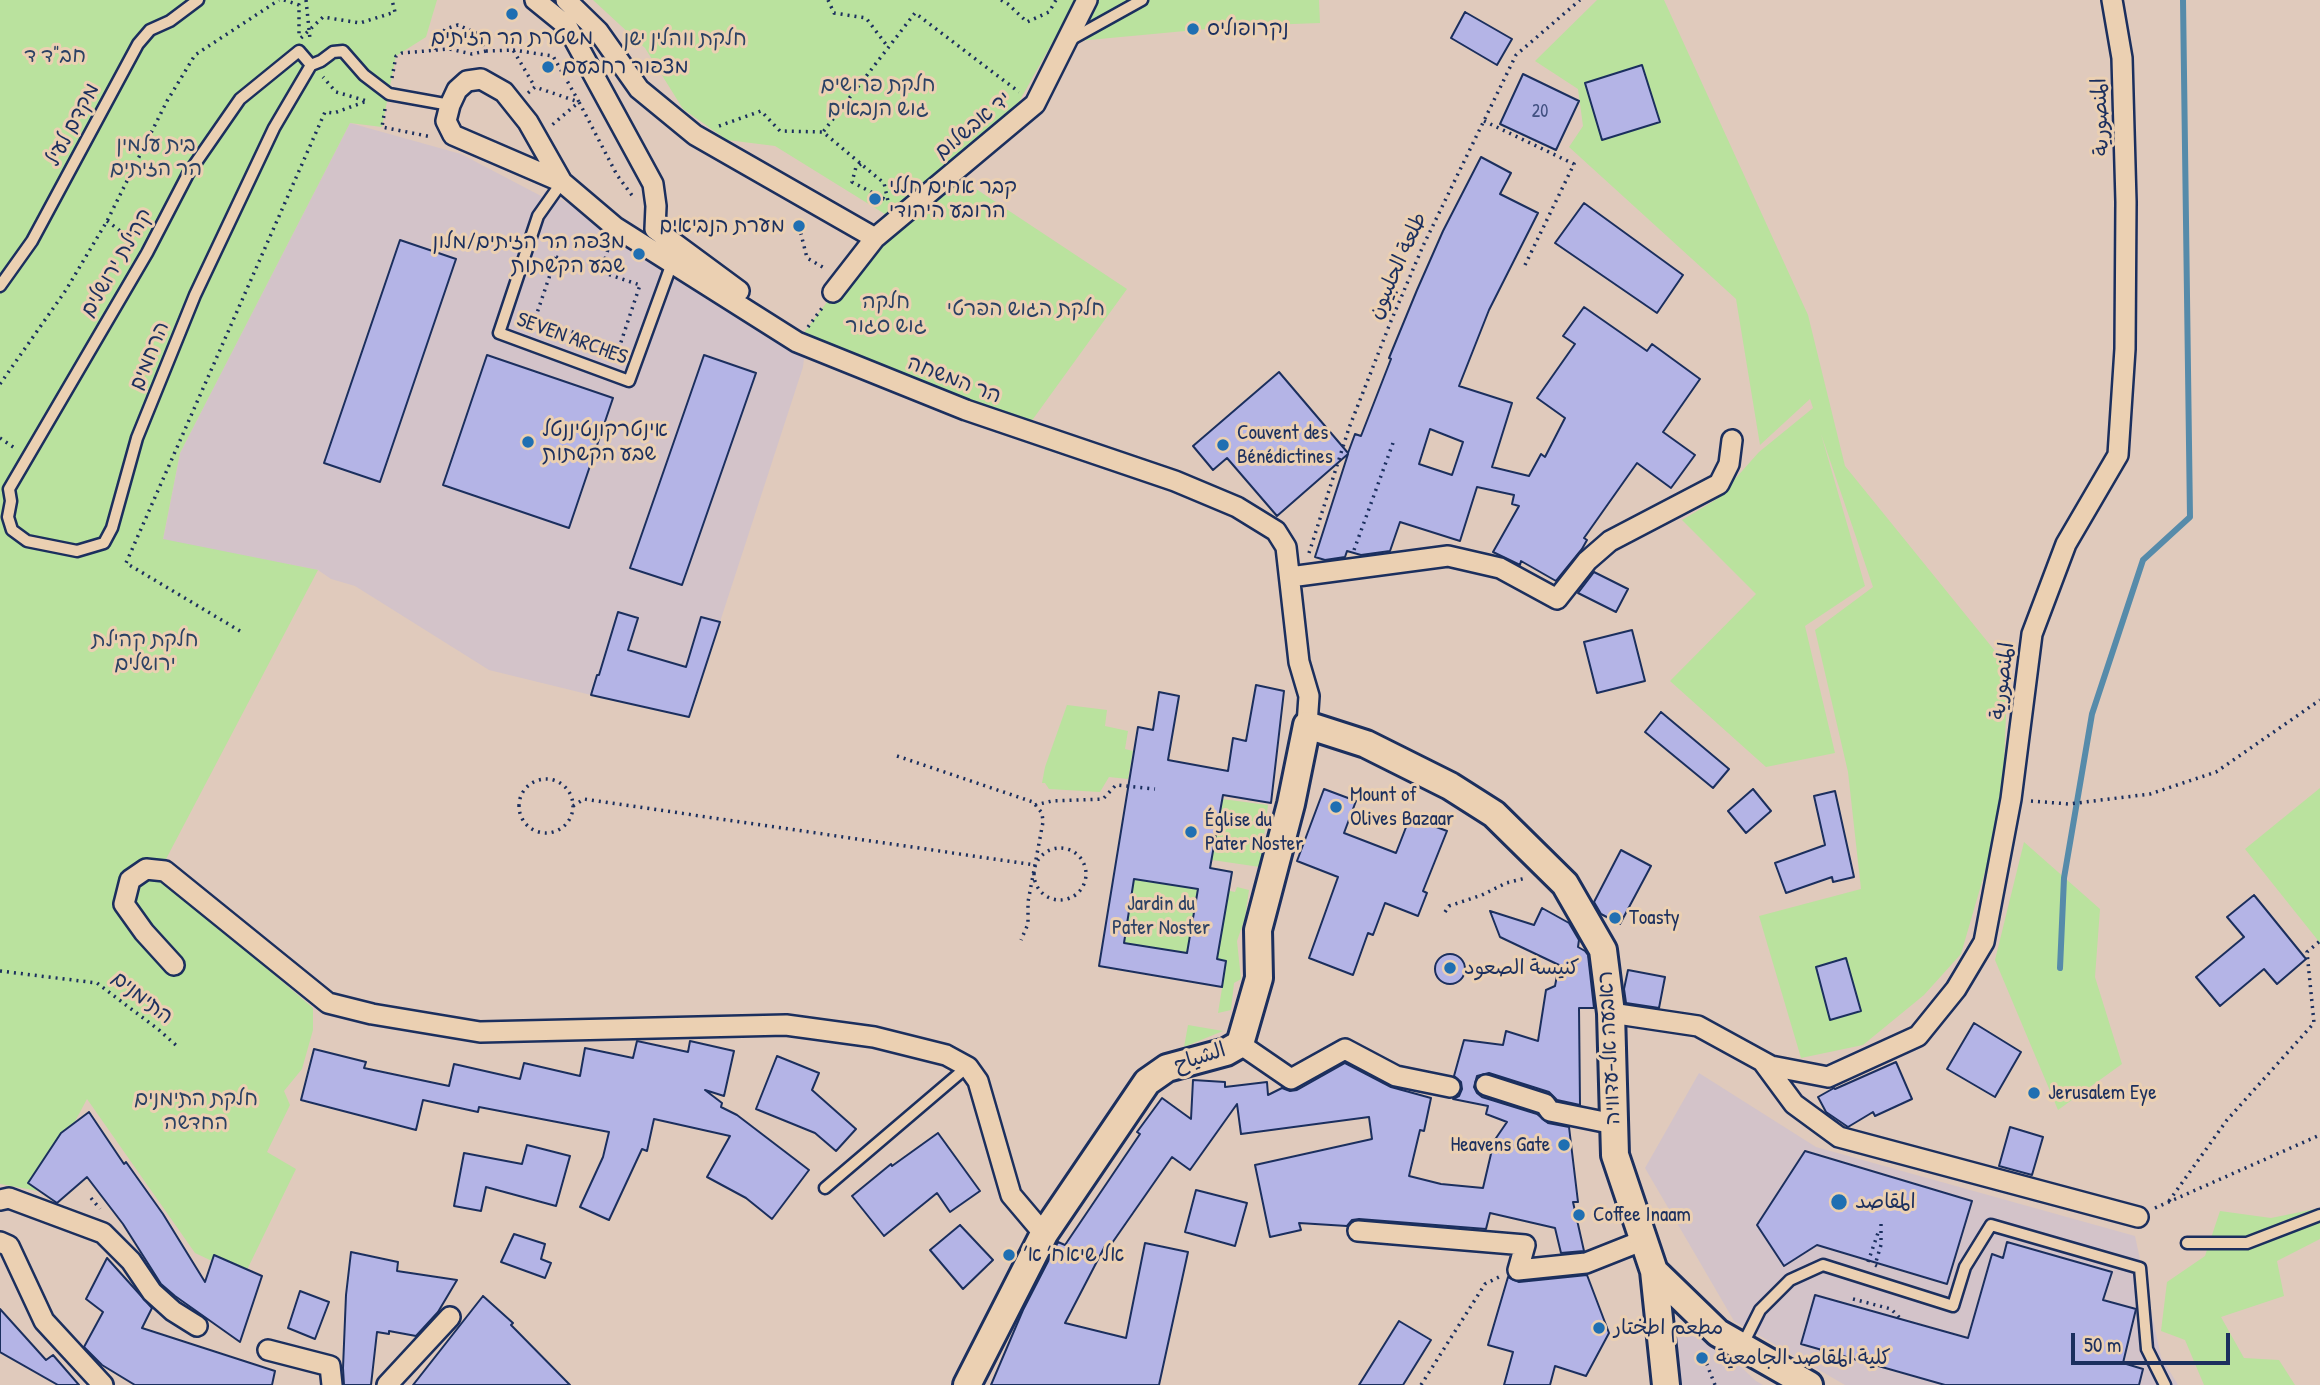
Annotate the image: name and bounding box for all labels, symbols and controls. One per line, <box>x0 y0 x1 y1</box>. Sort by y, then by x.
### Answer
marker: משטרת הר הזיתים <box>504 6 520 22</box>
place label: נקרופוליס <box>1207 16 1289 42</box>
marker: נקרופוליס <box>1185 21 1201 37</box>
place label: משטרת הר הזיתים <box>431 25 593 51</box>
park label: חלקת ווהלין ישן <box>623 26 747 52</box>
park label: חב"ד ד <box>24 43 86 69</box>
place label: מצפור רחבעם <box>562 54 689 80</box>
marker: מצפור רחבעם <box>540 59 556 75</box>
park label: חלקת פרושים גוש הנבאים <box>821 72 935 122</box>
street label: المنصورية <box>2087 78 2115 156</box>
street label: מקדם לעיל <box>41 79 105 171</box>
street label: יד אבשלום <box>930 87 1016 165</box>
house number: 20 <box>1532 101 1548 123</box>
park label: בית עלמין הר הזיתים <box>110 132 202 182</box>
place label: קבר אחים חללי הרובע היהודי <box>889 174 1017 224</box>
marker: קבר אחים חללי הרובע היהודי <box>867 191 883 207</box>
street label: קהילת ירושלים <box>76 204 158 322</box>
street label: طلعة الحلبيون <box>1363 209 1433 323</box>
place label: מערת הנביאים <box>659 213 785 239</box>
marker: מערת הנביאים <box>791 218 807 234</box>
place label: מצפה הר הזיתים/מלון שבע הקשתות <box>432 229 625 279</box>
marker: מצפה הר הזיתים/מלון שבע הקשתות <box>631 246 647 262</box>
park label: חלקה גוש סגור <box>845 289 927 339</box>
park label: חלקת הגוש הפרטי <box>947 296 1105 322</box>
street label: SEVEN ARCHES <box>513 307 631 371</box>
street label: הרחמים <box>125 318 175 394</box>
street label: הר המשחה <box>903 351 1005 409</box>
place label: אינטרקונטיננטל שבע הקשתות <box>542 417 668 467</box>
place label: Couvent des Bénédictines <box>1237 420 1333 470</box>
marker: אינטרקונטיננטל שבע הקשתות <box>520 434 536 450</box>
marker: Couvent des Bénédictines <box>1215 437 1231 453</box>
park label: חלקת קהילת ירושלים <box>91 627 199 677</box>
street label: المنصورية <box>1986 641 2020 721</box>
place label: Mount of Olives Bazaar <box>1350 782 1454 832</box>
marker: Mount of Olives Bazaar <box>1328 799 1344 815</box>
place label: Église du Pater Noster <box>1205 807 1303 857</box>
marker: Église du Pater Noster <box>1183 824 1199 840</box>
park label: Jardin du Pater Noster <box>1112 891 1210 941</box>
place label: Toasty <box>1629 905 1680 931</box>
marker: Toasty <box>1607 910 1623 926</box>
place label: كنيسة الصعود <box>1464 955 1580 981</box>
marker: كنيسة الصعود <box>1442 960 1458 976</box>
street label: התימנים <box>106 966 178 1030</box>
street label: ראבעה אל-עדוויה <box>1593 970 1627 1126</box>
street label: الشياح <box>1171 1038 1229 1078</box>
place label: Jerusalem Eye <box>2048 1080 2157 1106</box>
marker: Jerusalem Eye <box>2026 1085 2042 1101</box>
park label: חלקת התימנים החדשה <box>134 1086 258 1136</box>
place label: Heavens Gate <box>1451 1132 1550 1158</box>
marker: Heavens Gate <box>1556 1137 1572 1153</box>
place label: المقاصد <box>1855 1189 1916 1215</box>
marker: المقاصد <box>1829 1192 1849 1212</box>
place label: Coffee Inaam <box>1593 1202 1691 1228</box>
marker: Coffee Inaam <box>1571 1207 1587 1223</box>
place label: אל שיאח׳ א׳ <box>1023 1242 1124 1268</box>
marker: אל שיאח׳ א׳ <box>1001 1247 1017 1263</box>
place label: مطعم اطختار <box>1613 1315 1723 1341</box>
scale bar <box>2075 1318 2234 1362</box>
marker: مطعم اطختار <box>1591 1320 1607 1336</box>
text: 50 m <box>2084 1330 2121 1359</box>
place label: كلية المقاصد الجامعية <box>1716 1345 1891 1371</box>
marker: كلية المقاصد الجامعية <box>1694 1350 1710 1366</box>

